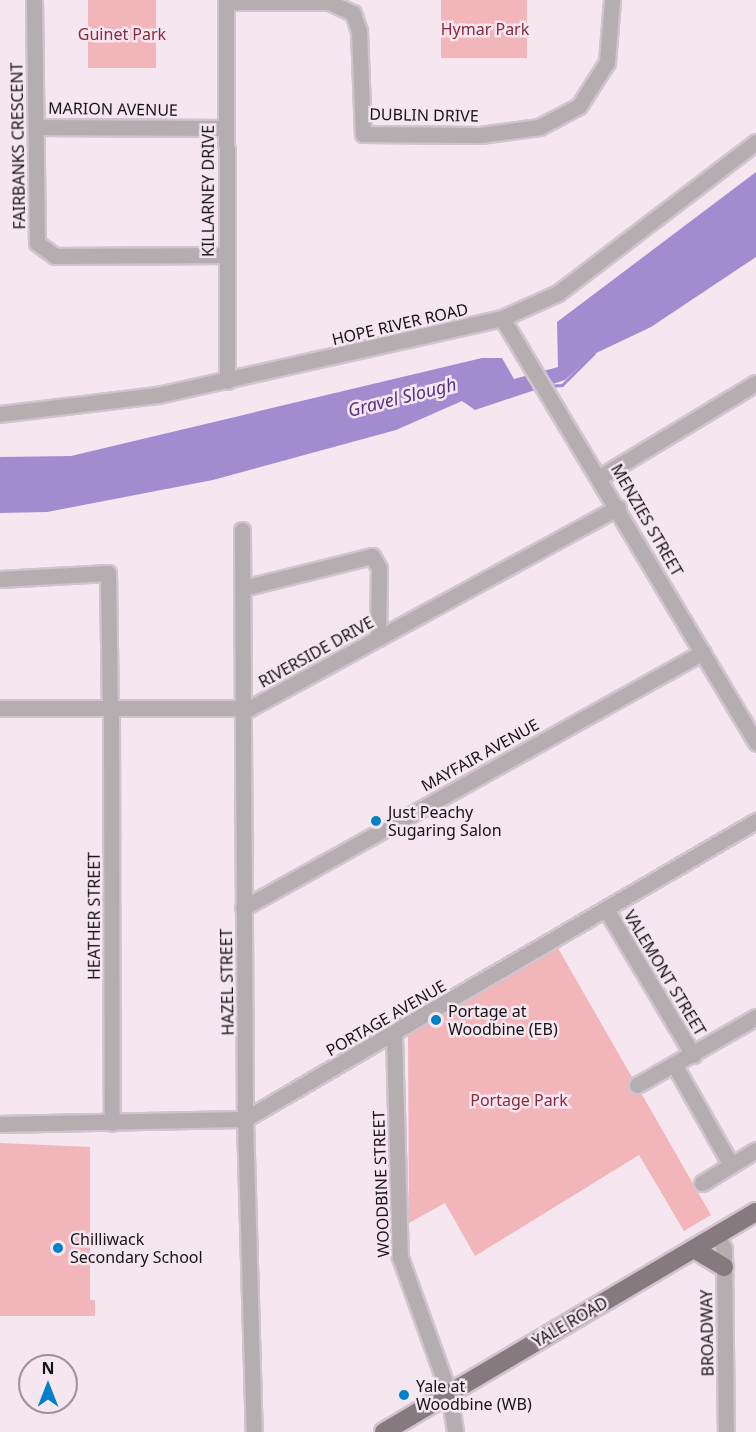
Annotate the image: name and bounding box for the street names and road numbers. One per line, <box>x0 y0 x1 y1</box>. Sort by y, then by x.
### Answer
street label: FAIRBANKS CRESCENT <box>7 62 29 230</box>
street label: MARION AVENUE <box>48 98 178 120</box>
street label: DUBLIN DRIVE <box>369 104 479 126</box>
street label: KILLARNEY DRIVE <box>198 125 218 257</box>
street label: HOPE RIVER ROAD <box>330 299 470 349</box>
street label: MENZIES STREET <box>607 461 687 579</box>
street label: RIVERSIDE DRIVE <box>255 612 377 692</box>
street label: MAYFAIR AVENUE <box>418 715 542 795</box>
street label: HEATHER STREET <box>84 852 104 980</box>
street label: VALEMONT STREET <box>620 907 710 1039</box>
street label: HAZEL STREET <box>216 928 238 1036</box>
street label: PORTAGE AVENUE <box>323 976 449 1060</box>
street label: WOODBINE STREET <box>369 1110 393 1258</box>
street label: BROADWAY <box>697 1289 717 1377</box>
street label: YALE ROAD <box>529 1293 611 1351</box>

